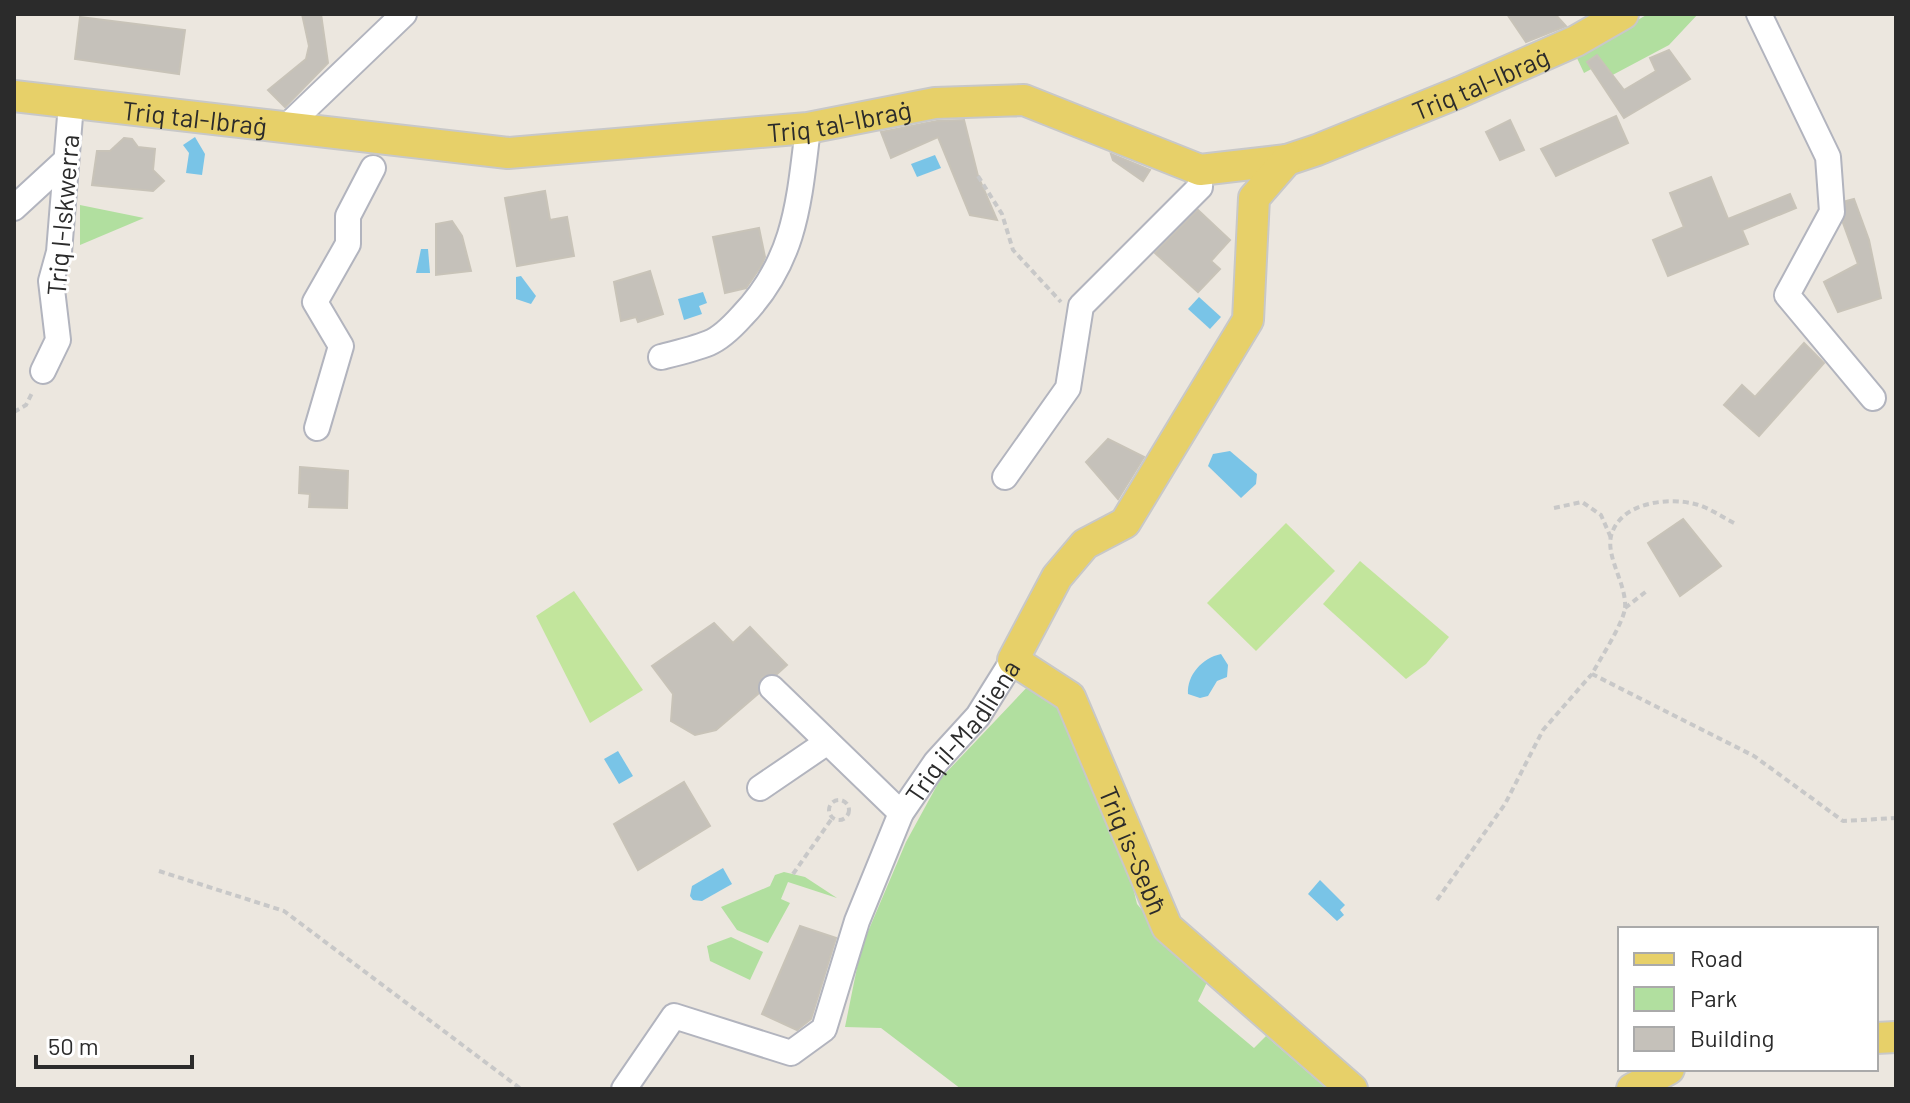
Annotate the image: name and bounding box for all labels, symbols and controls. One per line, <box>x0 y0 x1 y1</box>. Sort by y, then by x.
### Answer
street label: Triq tal-Ibraġ <box>1407 40 1553 125</box>
street label: Triq tal-Ibraġ <box>121 93 269 141</box>
street label: Triq tal-Ibraġ <box>766 93 914 147</box>
street label: Triq l-Iskwerra <box>40 133 84 297</box>
street label: Triq il-Madliena <box>898 653 1025 808</box>
street label: Triq is-Sebħ <box>1094 781 1175 918</box>
legend <box>1618 927 1878 1071</box>
text: Road <box>1690 943 1743 972</box>
text: Park <box>1690 983 1737 1012</box>
scale bar <box>36 1019 192 1069</box>
text: Building <box>1690 1023 1774 1052</box>
text: 50 m <box>48 1031 99 1060</box>

